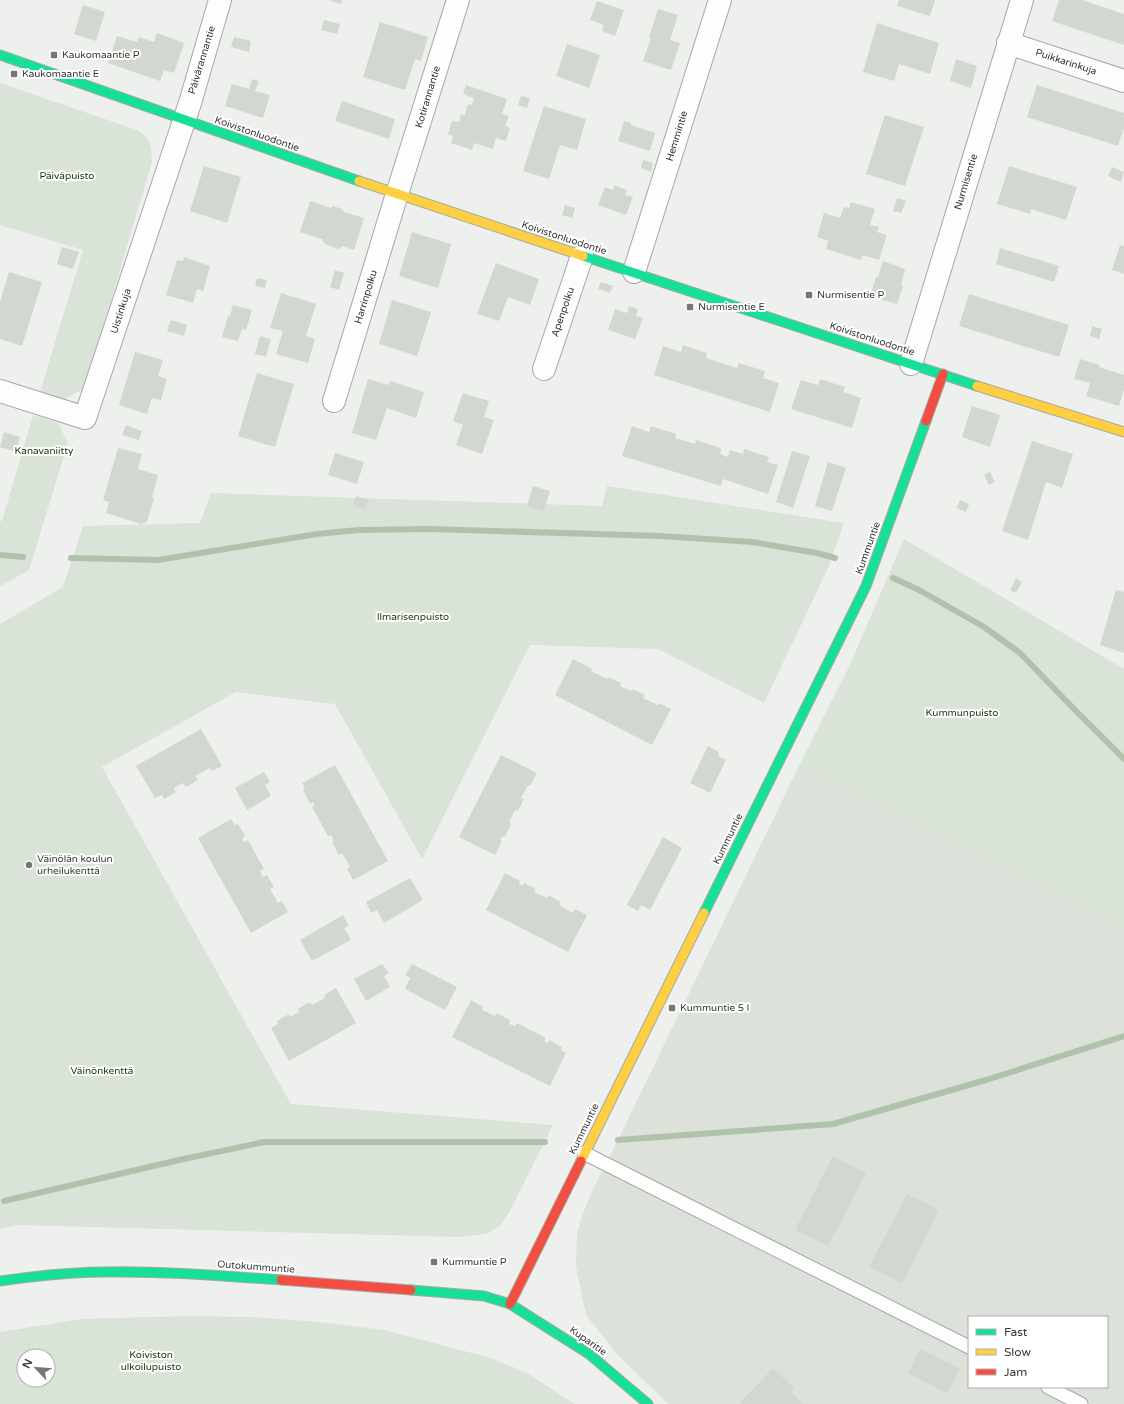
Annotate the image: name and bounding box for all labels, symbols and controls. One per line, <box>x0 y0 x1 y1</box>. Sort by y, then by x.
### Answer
street label: Päivärannantie <box>186 24 218 96</box>
street label: Puikkarinkuja <box>1034 46 1098 78</box>
place label: Kaukomaantie P <box>62 49 140 61</box>
marker: Kaukomaantie P <box>49 50 59 60</box>
street label: Kotirannantie <box>413 64 443 129</box>
place label: Kaukomaantie E <box>22 68 99 80</box>
marker: Kaukomaantie E <box>9 69 19 79</box>
street label: Hemmintie <box>664 109 690 163</box>
street label: Koivistonluodontie <box>213 114 301 154</box>
street label: Nurmisentie <box>952 152 980 211</box>
park label: Päiväpuisto <box>40 170 94 182</box>
street label: Koivistonluodontie <box>520 219 608 258</box>
street label: Harrinpolku <box>352 269 380 325</box>
street label: Apenpolku <box>549 286 577 338</box>
street label: Uistinkuja <box>108 287 134 335</box>
place label: Nurmisentie P <box>817 289 884 301</box>
marker: Nurmisentie P <box>804 290 814 300</box>
place label: Nurmisentie E <box>698 301 765 313</box>
marker: Nurmisentie E <box>685 302 695 312</box>
street label: Koivistonluodontie <box>828 320 916 359</box>
park label: Kanavaniitty <box>15 445 74 457</box>
street label: Kummuntie <box>853 520 883 576</box>
park label: Ilmarisenpuisto <box>377 611 449 623</box>
park label: Kummunpuisto <box>926 707 998 719</box>
street label: Kummuntie <box>711 811 746 866</box>
place label: Väinölän koulun urheilukenttä <box>37 853 113 877</box>
marker: Väinölän koulun urheilukenttä <box>24 860 34 870</box>
place label: Kummuntie 5 I <box>680 1002 749 1014</box>
marker: Kummuntie 5 I <box>667 1003 677 1013</box>
park label: Väinönkenttä <box>70 1065 134 1077</box>
street label: Kummuntie <box>567 1101 602 1156</box>
place label: Kummuntie P <box>442 1256 507 1268</box>
marker: Kummuntie P <box>429 1257 439 1267</box>
street label: Outokummuntie <box>217 1258 296 1276</box>
legend <box>968 1316 1108 1388</box>
street label: Kuparitie <box>567 1324 609 1358</box>
text: Fast <box>1004 1325 1028 1339</box>
text: Slow <box>1004 1345 1031 1359</box>
north arrow <box>16 1348 56 1388</box>
park label: Koiviston ulkoilupuisto <box>121 1349 181 1373</box>
text: N <box>20 1357 35 1371</box>
text: Jam <box>1004 1365 1027 1379</box>

